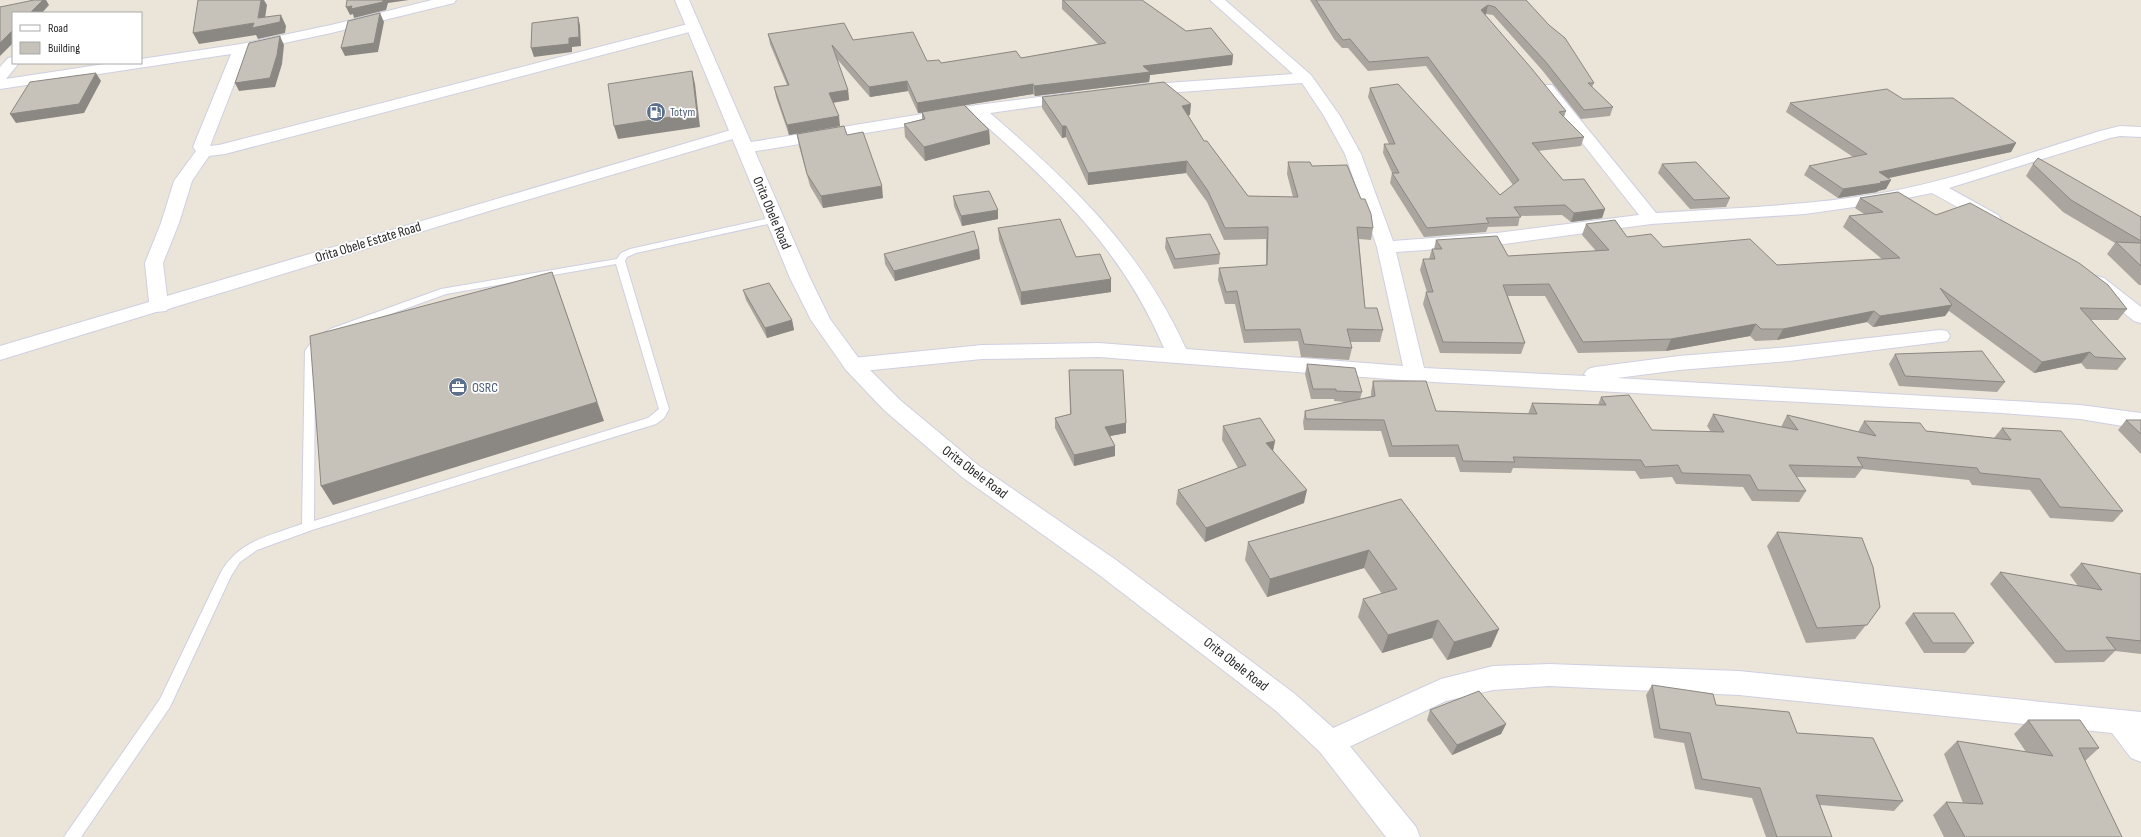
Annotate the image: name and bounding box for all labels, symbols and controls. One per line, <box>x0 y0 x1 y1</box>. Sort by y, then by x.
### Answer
legend <box>12 12 142 64</box>
text: Road <box>48 21 68 36</box>
text: Building <box>48 41 80 56</box>
fuel station icon: Totym <box>645 101 667 123</box>
place label: Totym <box>670 105 695 120</box>
street label: Orita Obele Road <box>749 174 795 252</box>
street label: Orita Obele Estate Road <box>313 218 423 266</box>
office icon: OSRC <box>447 376 469 398</box>
place label: OSRC <box>472 379 498 396</box>
street label: Orita Obele Road <box>939 442 1011 502</box>
street label: Orita Obele Road <box>1200 633 1272 695</box>

